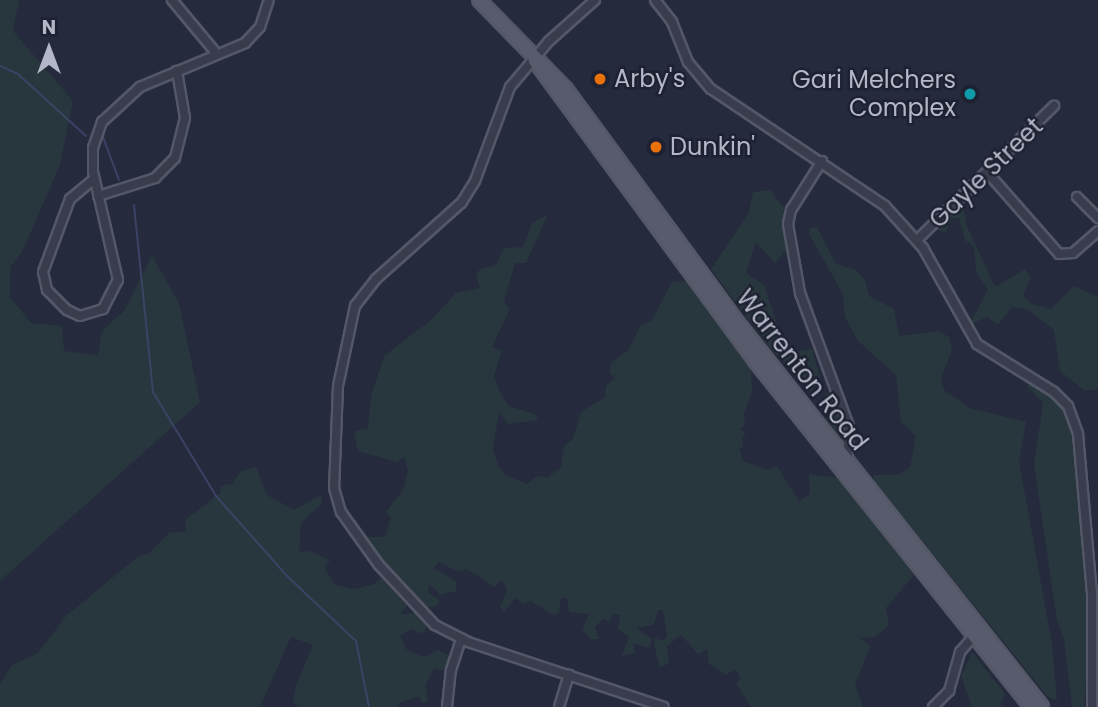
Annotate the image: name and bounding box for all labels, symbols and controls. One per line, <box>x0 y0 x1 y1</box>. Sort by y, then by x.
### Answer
north arrow <box>14 14 84 84</box>
text: N <box>42 14 56 41</box>
place label: Arby's <box>614 65 685 93</box>
place label: Gari Melchers Complex <box>792 66 956 122</box>
marker: Arby's <box>592 71 608 87</box>
marker: Gari Melchers Complex <box>962 86 978 102</box>
street label: Gayle Street <box>924 112 1048 234</box>
place label: Dunkin' <box>670 133 755 161</box>
marker: Dunkin' <box>648 139 664 155</box>
street label: Warrenton Road <box>730 284 874 456</box>

